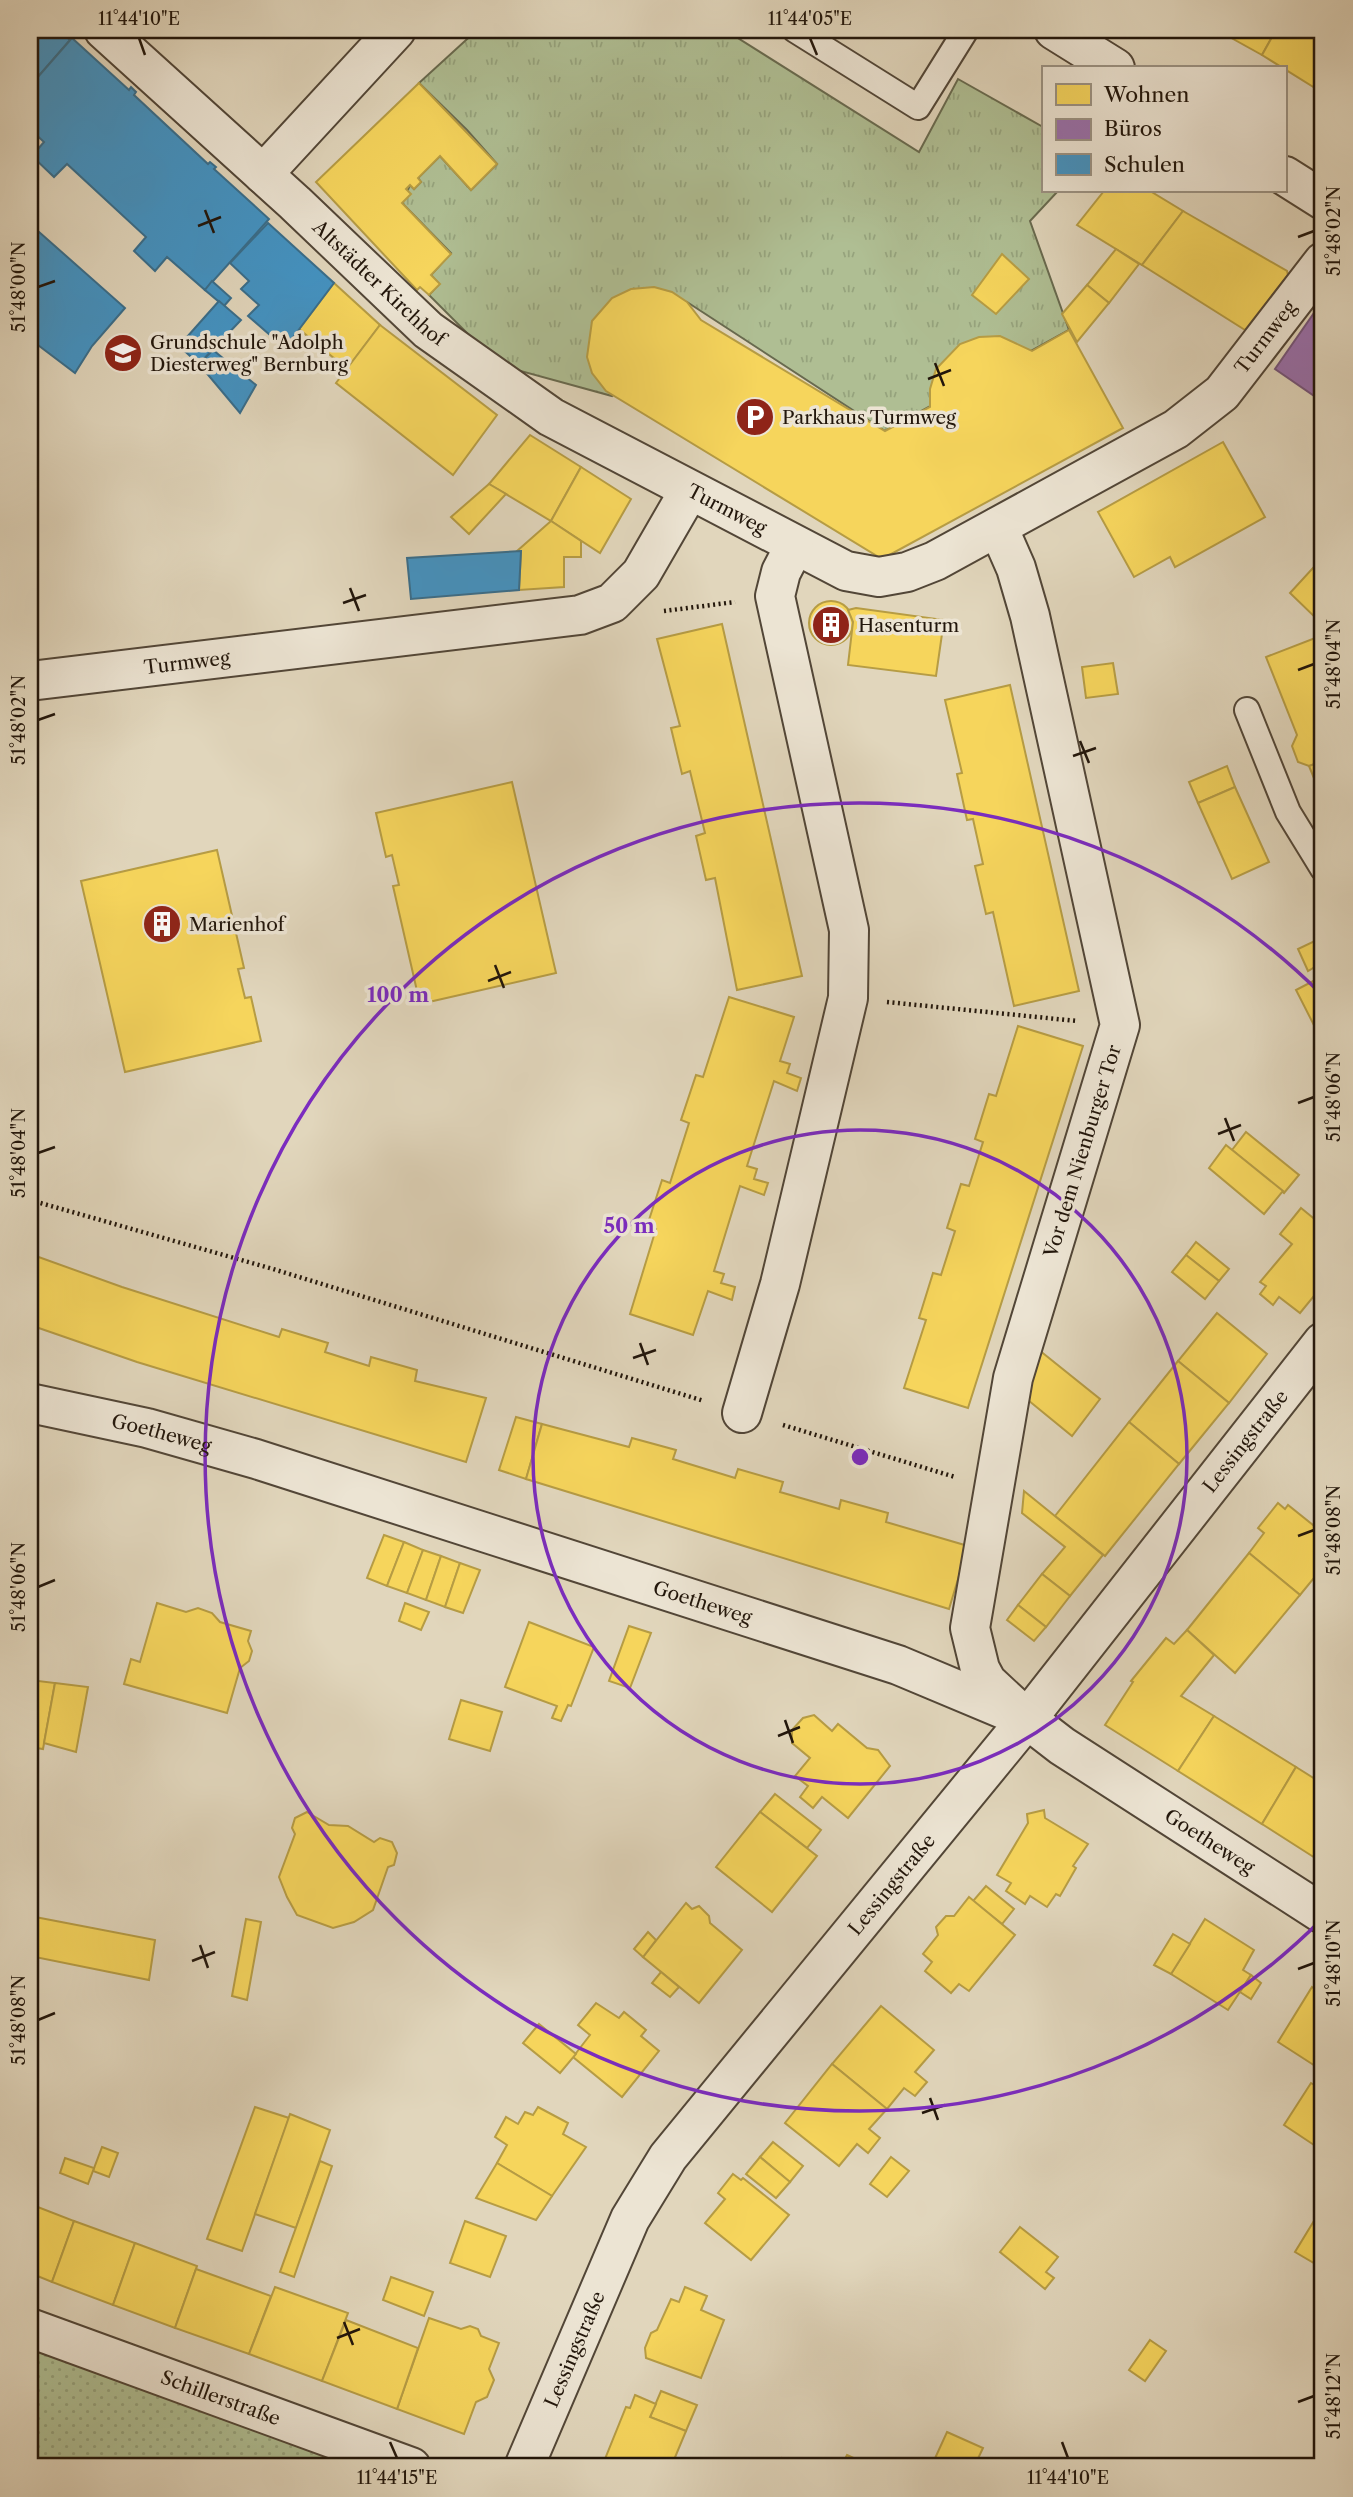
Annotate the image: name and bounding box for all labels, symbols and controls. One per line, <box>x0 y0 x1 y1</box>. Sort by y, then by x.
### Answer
text: 11°44'10"E <box>98 8 180 30</box>
text: 11°44'05"E <box>768 8 852 30</box>
legend <box>1042 66 1286 192</box>
text: Wohnen <box>1103 82 1189 107</box>
text: Büros <box>1104 116 1162 141</box>
text: Schulen <box>1104 152 1185 177</box>
text: 51°48'02"N <box>1323 186 1345 276</box>
street label: Altstädter Kirchhof <box>307 215 452 352</box>
text: 51°48'00"N <box>8 241 30 333</box>
street label: Turmweg <box>1230 295 1302 379</box>
place label: Grundschule "Adolph Diesterweg" Bernburg <box>150 331 349 376</box>
school or university icon: Grundschule "Adolph Diesterweg" Bernburg <box>102 332 144 374</box>
parking icon: Parkhaus Turmweg <box>734 396 776 438</box>
place label: Parkhaus Turmweg <box>782 406 957 429</box>
street label: Turmweg <box>683 479 771 540</box>
building icon: Hasenturm <box>810 604 852 646</box>
place label: Hasenturm <box>858 614 959 637</box>
text: 51°48'04"N <box>1323 619 1345 709</box>
street label: Turmweg <box>143 646 232 679</box>
text: 51°48'02"N <box>8 675 30 765</box>
building icon: Marienhof <box>141 903 183 945</box>
place label: Marienhof <box>189 913 287 936</box>
text: 100 m <box>367 982 429 1007</box>
street label: Vor dem Nienburger Tor <box>1039 1042 1126 1261</box>
text: 51°48'06"N <box>1323 1052 1345 1142</box>
text: 51°48'04"N <box>8 1108 30 1198</box>
text: 50 m <box>603 1213 655 1238</box>
street label: Lessingstraße <box>1198 1386 1293 1497</box>
street label: Goetheweg <box>109 1410 215 1458</box>
centre of rings <box>848 1445 872 1469</box>
text: 51°48'08"N <box>1323 1485 1345 1575</box>
text: 51°48'06"N <box>8 1542 30 1632</box>
street label: Goetheweg <box>650 1576 756 1630</box>
street label: Goetheweg <box>1160 1804 1260 1879</box>
street label: Lessingstraße <box>844 1829 940 1940</box>
text: 51°48'10"N <box>1323 1919 1345 2007</box>
text: 51°48'08"N <box>8 1975 30 2065</box>
street label: Lessingstraße <box>540 2288 610 2411</box>
text: 51°48'12"N <box>1323 2353 1345 2439</box>
street label: Schillerstraße <box>158 2366 284 2430</box>
text: 11°44'15"E <box>357 2467 437 2489</box>
text: 11°44'10"E <box>1027 2467 1109 2489</box>

